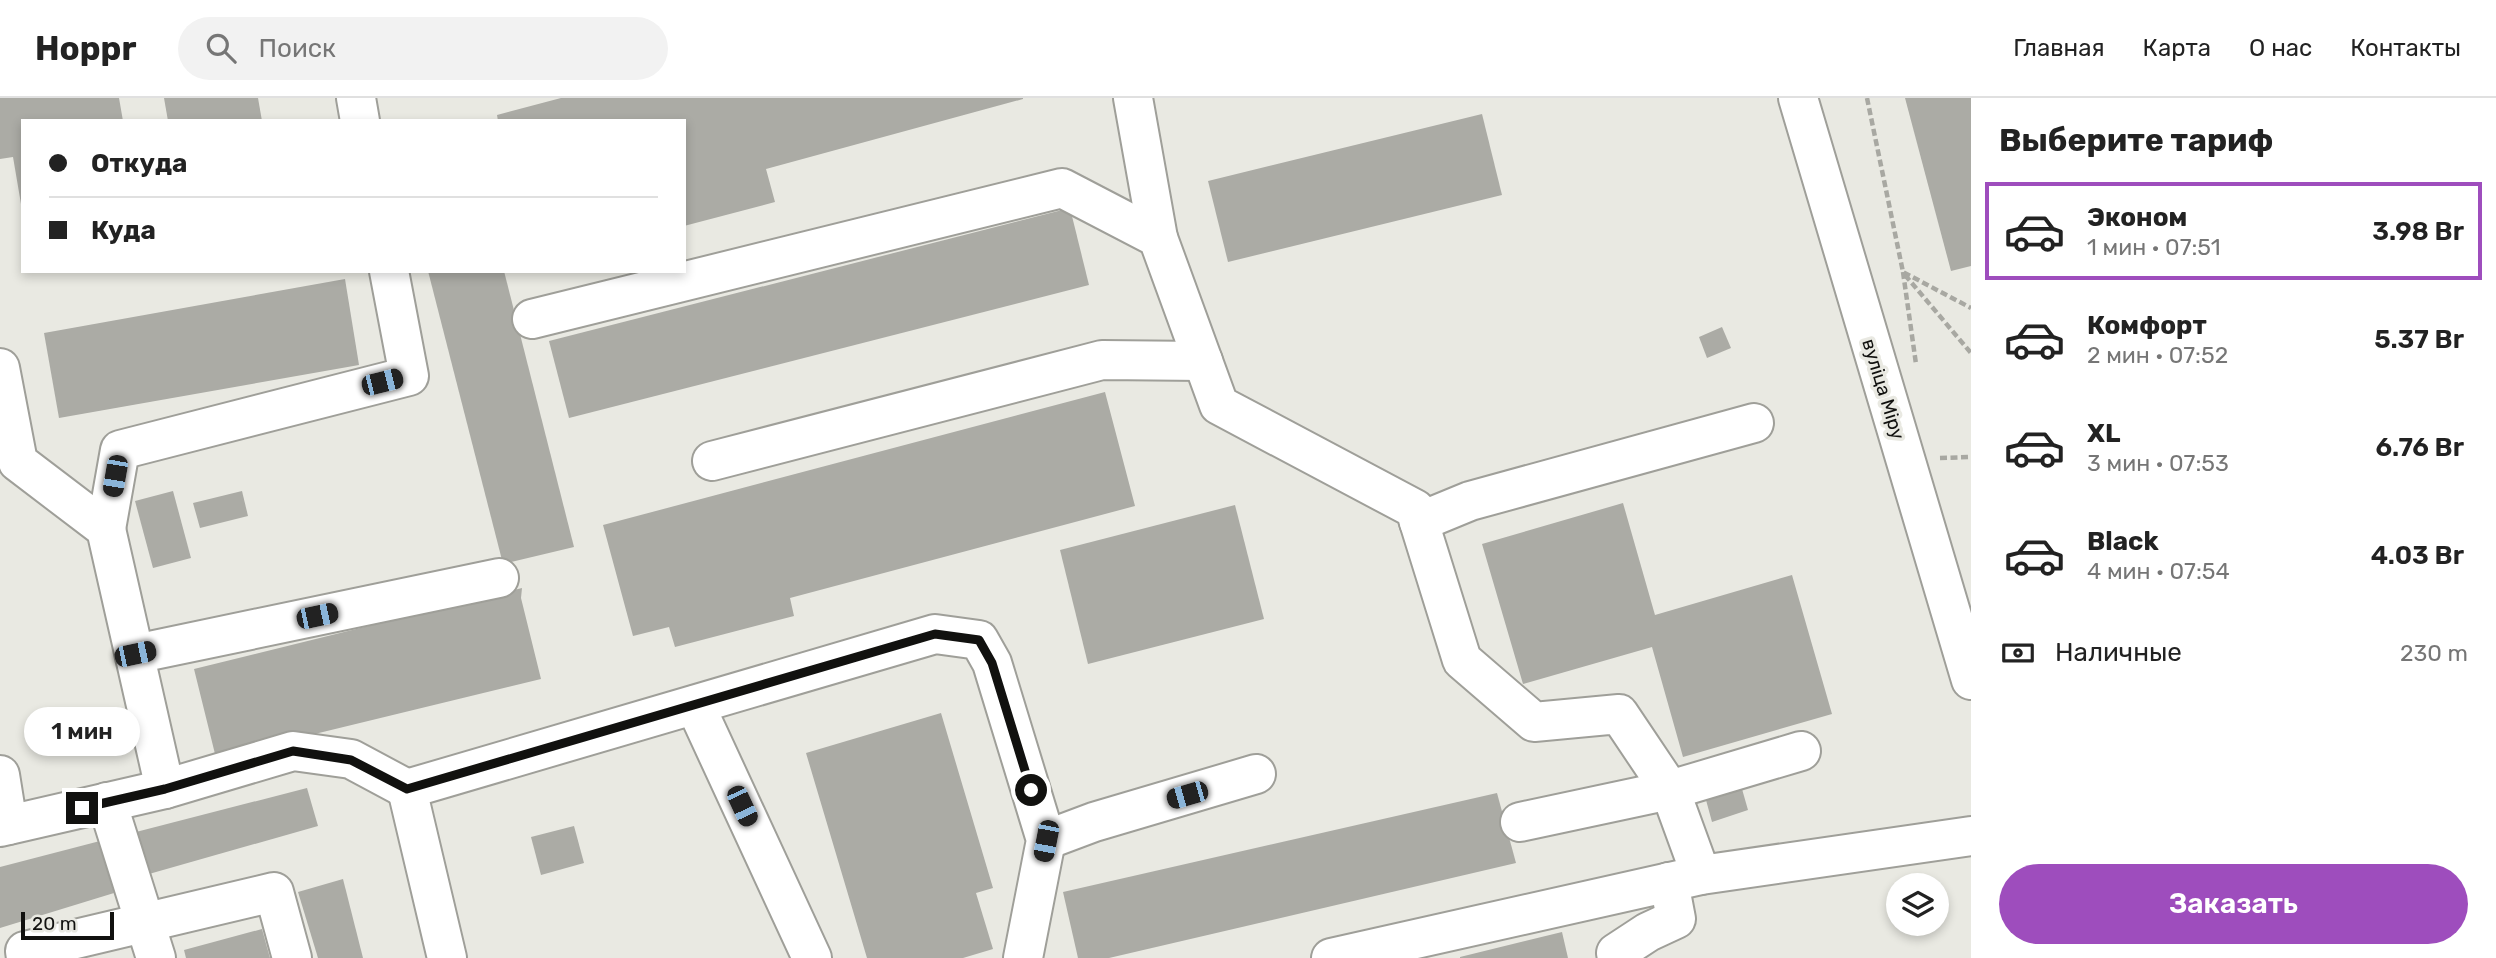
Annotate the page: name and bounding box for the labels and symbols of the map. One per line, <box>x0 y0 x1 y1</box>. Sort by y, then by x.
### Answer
street label: вуліца Міру <box>1857 336 1910 442</box>
car <box>360 367 405 397</box>
car <box>102 453 129 499</box>
car <box>295 601 340 631</box>
car <box>113 639 158 669</box>
callout: 1 мин <box>24 706 140 756</box>
route start <box>1015 774 1047 806</box>
car <box>1164 779 1211 811</box>
car <box>724 783 761 829</box>
route end <box>66 792 98 824</box>
car <box>1032 818 1061 864</box>
scale bar <box>21 909 114 941</box>

